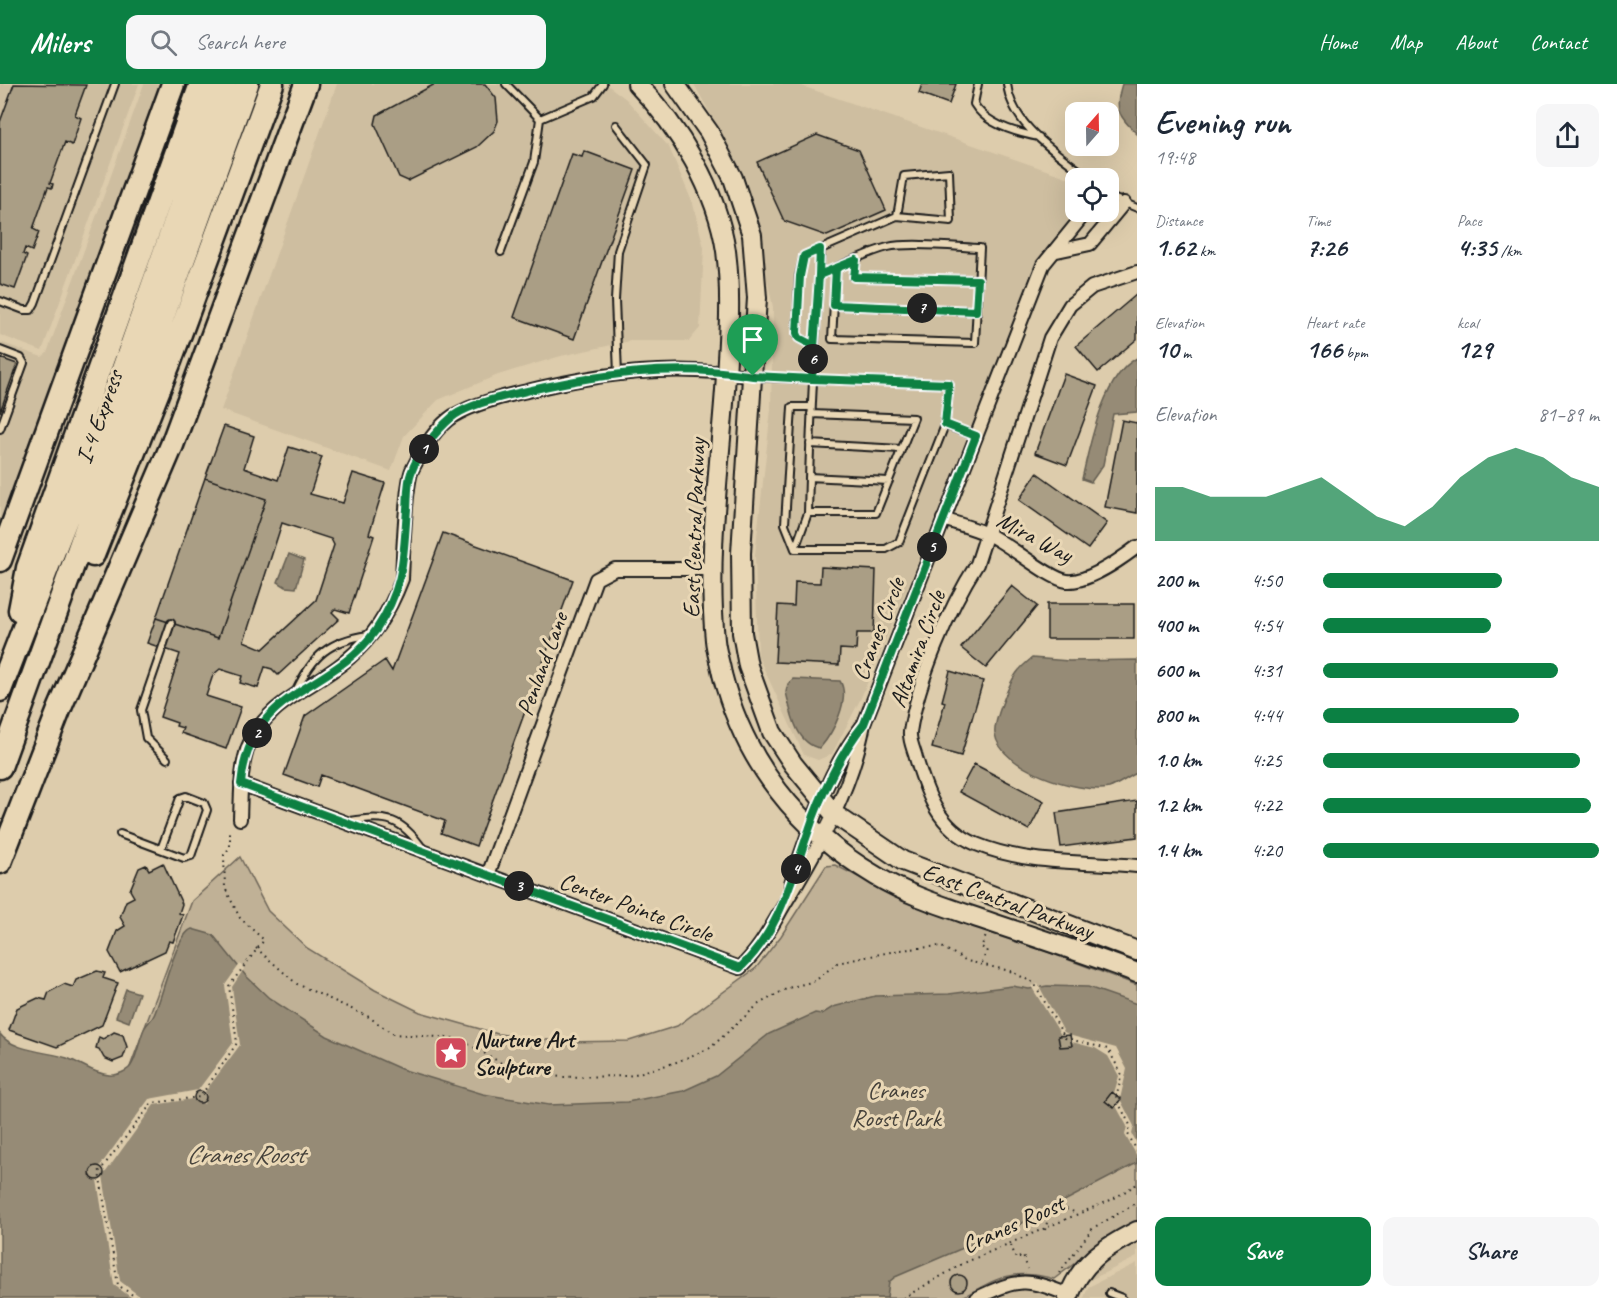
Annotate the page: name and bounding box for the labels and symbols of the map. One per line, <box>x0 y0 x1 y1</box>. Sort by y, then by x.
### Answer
north arrow <box>1065 102 1119 156</box>
pin: 7 <box>907 293 937 323</box>
pin <box>727 314 778 376</box>
pin: 6 <box>798 344 828 374</box>
street label: I-4 Express <box>68 365 130 468</box>
pin: 1 <box>409 434 439 464</box>
street label: East Central Parkway <box>676 436 712 618</box>
street label: Mira Way <box>992 505 1080 570</box>
pin: 5 <box>917 532 947 562</box>
street label: Cranes Circle <box>845 571 912 685</box>
street label: Altamira Circle <box>882 584 953 711</box>
street label: Penland Lane <box>509 606 575 720</box>
pin: 2 <box>242 718 272 748</box>
pin: 4 <box>781 854 811 884</box>
street label: East Central Parkway <box>918 856 1099 946</box>
street label: Center Pointe Circle <box>555 865 719 949</box>
pin: 3 <box>504 871 534 901</box>
place label: Nurture Art Sculpture <box>474 1024 577 1082</box>
place icon: Nurture Art Sculpture <box>433 1035 469 1071</box>
park label: Cranes Roost Park <box>852 1075 943 1133</box>
water label: Cranes Roost <box>186 1138 309 1171</box>
street label: Cranes Roost <box>957 1187 1071 1260</box>

